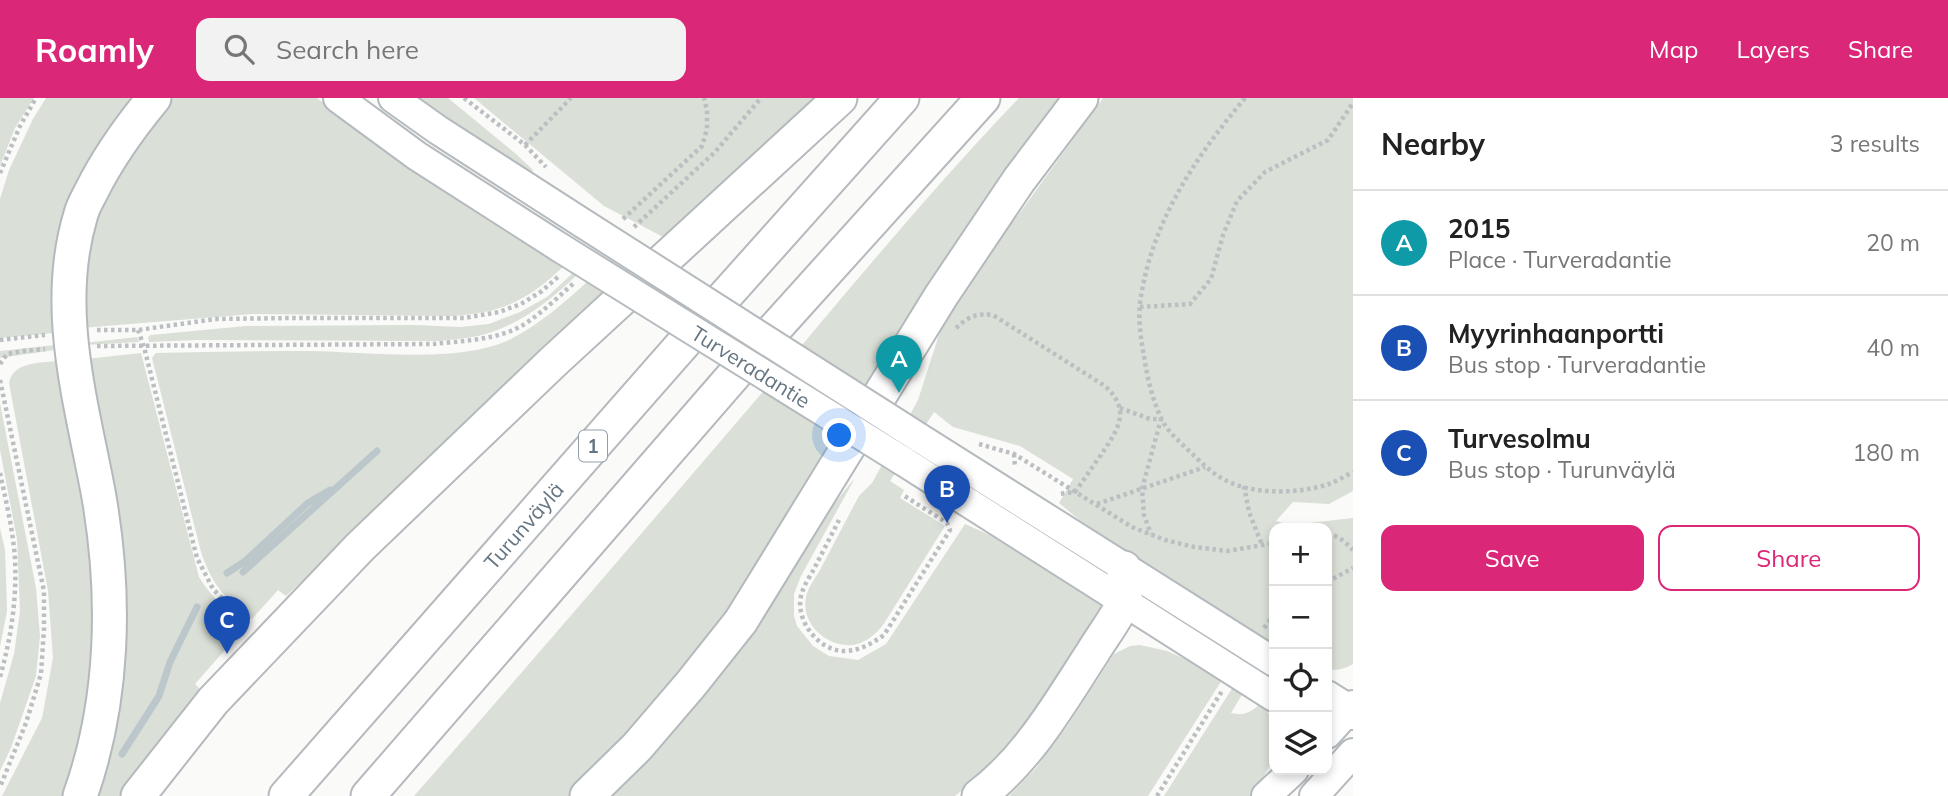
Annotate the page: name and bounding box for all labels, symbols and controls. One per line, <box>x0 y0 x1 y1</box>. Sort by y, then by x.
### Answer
search box <box>196 18 686 81</box>
text: Roamly <box>35 29 154 70</box>
icon: search <box>220 30 258 68</box>
text: Search here <box>276 33 419 66</box>
text: Map <box>1649 34 1698 64</box>
text: Layers <box>1736 34 1810 64</box>
text: Share <box>1848 34 1913 64</box>
text: Nearby <box>1381 125 1485 163</box>
text: 3 results <box>1830 129 1920 158</box>
text: 2015 <box>1448 212 1510 245</box>
text: A <box>1395 228 1413 257</box>
text: 20 m <box>1866 228 1920 257</box>
text: Place · Turveradantie <box>1448 245 1671 274</box>
text: Myyrinhaanportti <box>1448 317 1664 350</box>
street label: Turveradantie <box>687 320 815 413</box>
text: B <box>1396 333 1412 362</box>
text: 40 m <box>1866 333 1920 362</box>
pin: A <box>876 335 922 393</box>
text: Bus stop · Turveradantie <box>1448 350 1706 379</box>
your location <box>822 418 856 452</box>
text: Turvesolmu <box>1448 422 1591 455</box>
road number: 1 <box>579 430 607 462</box>
text: C <box>1396 438 1412 467</box>
text: 180 m <box>1852 438 1920 467</box>
text: Bus stop · Turunväylä <box>1448 455 1676 484</box>
pin: B <box>924 465 970 523</box>
street label: Turunväylä <box>478 476 569 575</box>
map controls <box>1269 523 1332 775</box>
button: + <box>1269 523 1332 586</box>
button: Save <box>1381 525 1644 591</box>
button: Share <box>1658 525 1920 591</box>
button: − <box>1269 586 1332 649</box>
pin: C <box>204 596 250 654</box>
button: locate <box>1269 649 1332 712</box>
button: layers <box>1269 712 1332 775</box>

